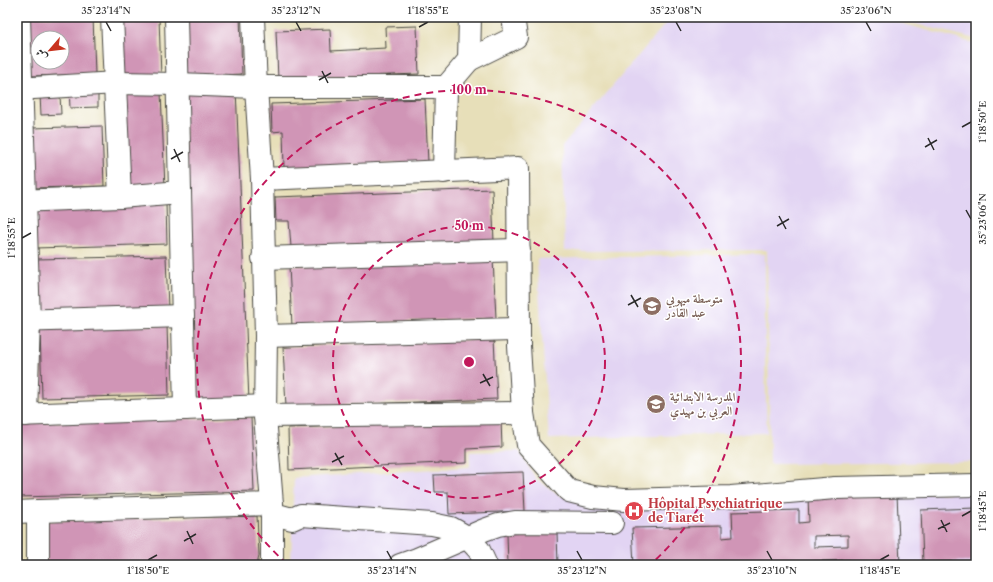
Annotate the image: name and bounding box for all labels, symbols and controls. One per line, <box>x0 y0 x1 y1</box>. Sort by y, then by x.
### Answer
text: 35°23'14"N <box>81 4 131 17</box>
text: 35°23'12"N <box>271 4 321 17</box>
text: 1°18'55"E <box>407 4 449 17</box>
text: 35°23'08"N <box>650 4 702 17</box>
text: 35°23'06"N <box>840 4 892 17</box>
north arrow <box>30 30 70 70</box>
text: ش <box>32 47 50 63</box>
text: 100 m <box>451 82 487 97</box>
text: 1°18'50"E <box>976 101 989 143</box>
text: 35°23'06"N <box>976 193 989 245</box>
text: 1°18'55"E <box>5 217 18 259</box>
text: 50 m <box>454 218 484 233</box>
place label: متوسطة ميهوبي عبد القادر <box>664 291 723 320</box>
school or university icon: متوسطة ميهوبي عبد القادر <box>641 295 663 317</box>
centre of rings <box>462 355 476 369</box>
place label: المدرسة الابتدائية العربي بن مهيدي <box>670 389 736 421</box>
school or university icon: المدرسة الابتدائية العربي بن مهيدي <box>645 393 667 415</box>
text: 1°18'45"E <box>976 490 989 532</box>
place label: Hôpital Psychiatrique de Tiaret <box>648 496 782 525</box>
hospital icon: Hôpital Psychiatrique de Tiaret <box>623 500 645 522</box>
text: 1°18'50"E <box>127 564 169 577</box>
text: 35°23'14"N <box>367 564 417 577</box>
text: 35°23'12"N <box>557 564 607 577</box>
text: 35°23'10"N <box>747 564 797 577</box>
text: 1°18'45"E <box>859 564 901 577</box>

